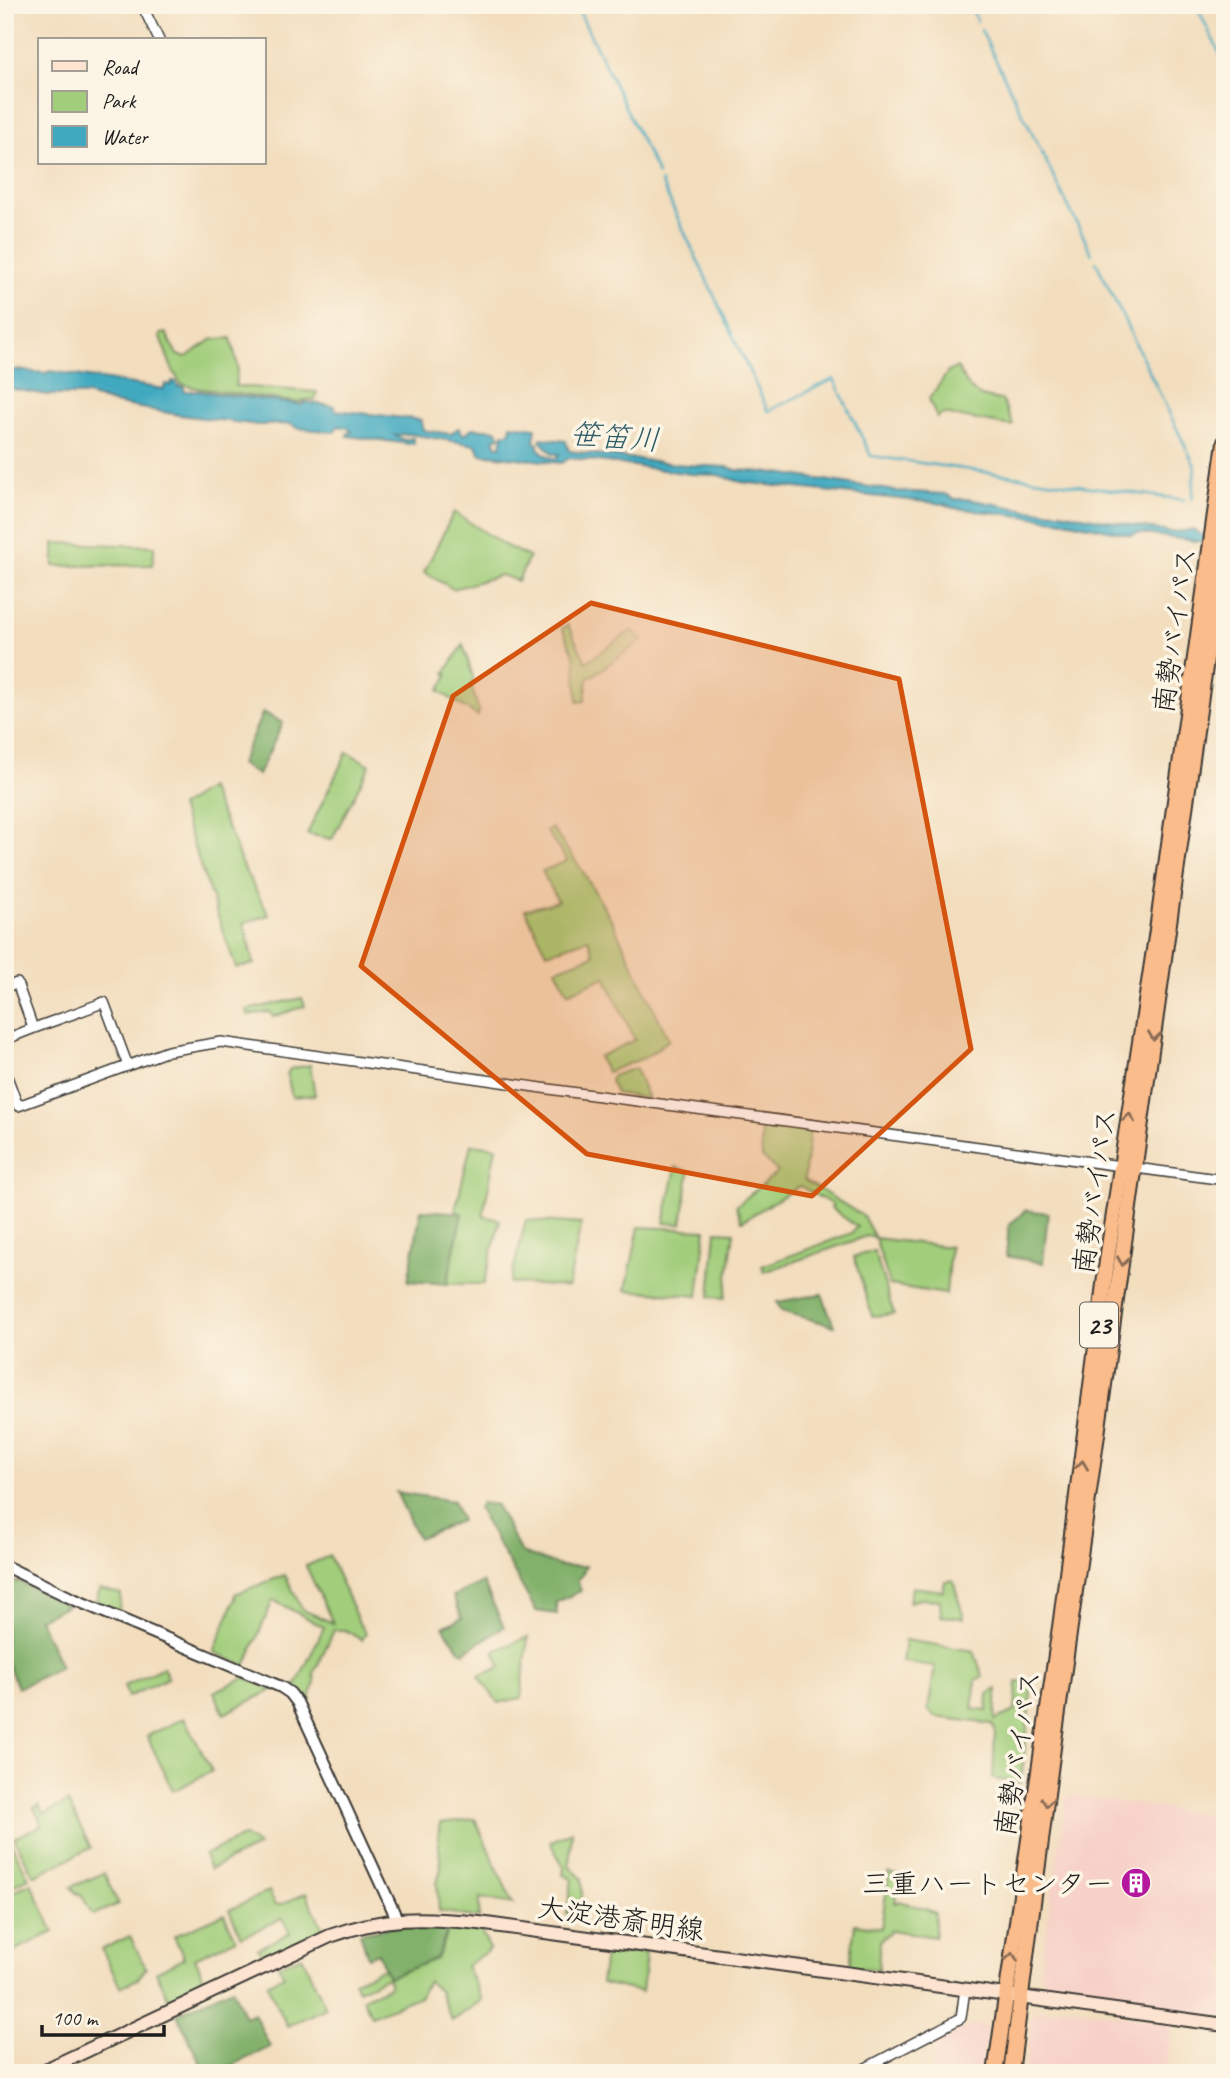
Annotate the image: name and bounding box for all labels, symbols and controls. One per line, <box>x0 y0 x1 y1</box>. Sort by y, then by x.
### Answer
legend <box>38 38 266 164</box>
text: Road <box>102 54 141 80</box>
text: Park <box>102 88 137 114</box>
text: Water <box>102 124 149 150</box>
water label: 笹笛川 <box>569 415 661 459</box>
street label: 南勢バイパス <box>1146 545 1203 715</box>
one-way arrow <box>1146 1030 1161 1042</box>
street label: 南勢バイパス <box>1066 1106 1123 1276</box>
one-way arrow <box>1121 1112 1136 1124</box>
one-way arrow <box>1116 1255 1131 1267</box>
road number: 23 <box>1080 1302 1118 1348</box>
one-way arrow <box>1074 1459 1089 1470</box>
street label: 南勢バイパス <box>987 1668 1048 1839</box>
one-way arrow <box>1040 1796 1055 1808</box>
place label: 三重ハートセンター <box>862 1866 1113 1901</box>
building icon: 三重ハートセンター <box>1119 1866 1153 1900</box>
street label: 大淀港斎明線 <box>535 1889 707 1948</box>
one-way arrow <box>1004 1951 1019 1962</box>
scale bar <box>42 1994 164 2038</box>
text: 100 m <box>52 2005 99 2031</box>

